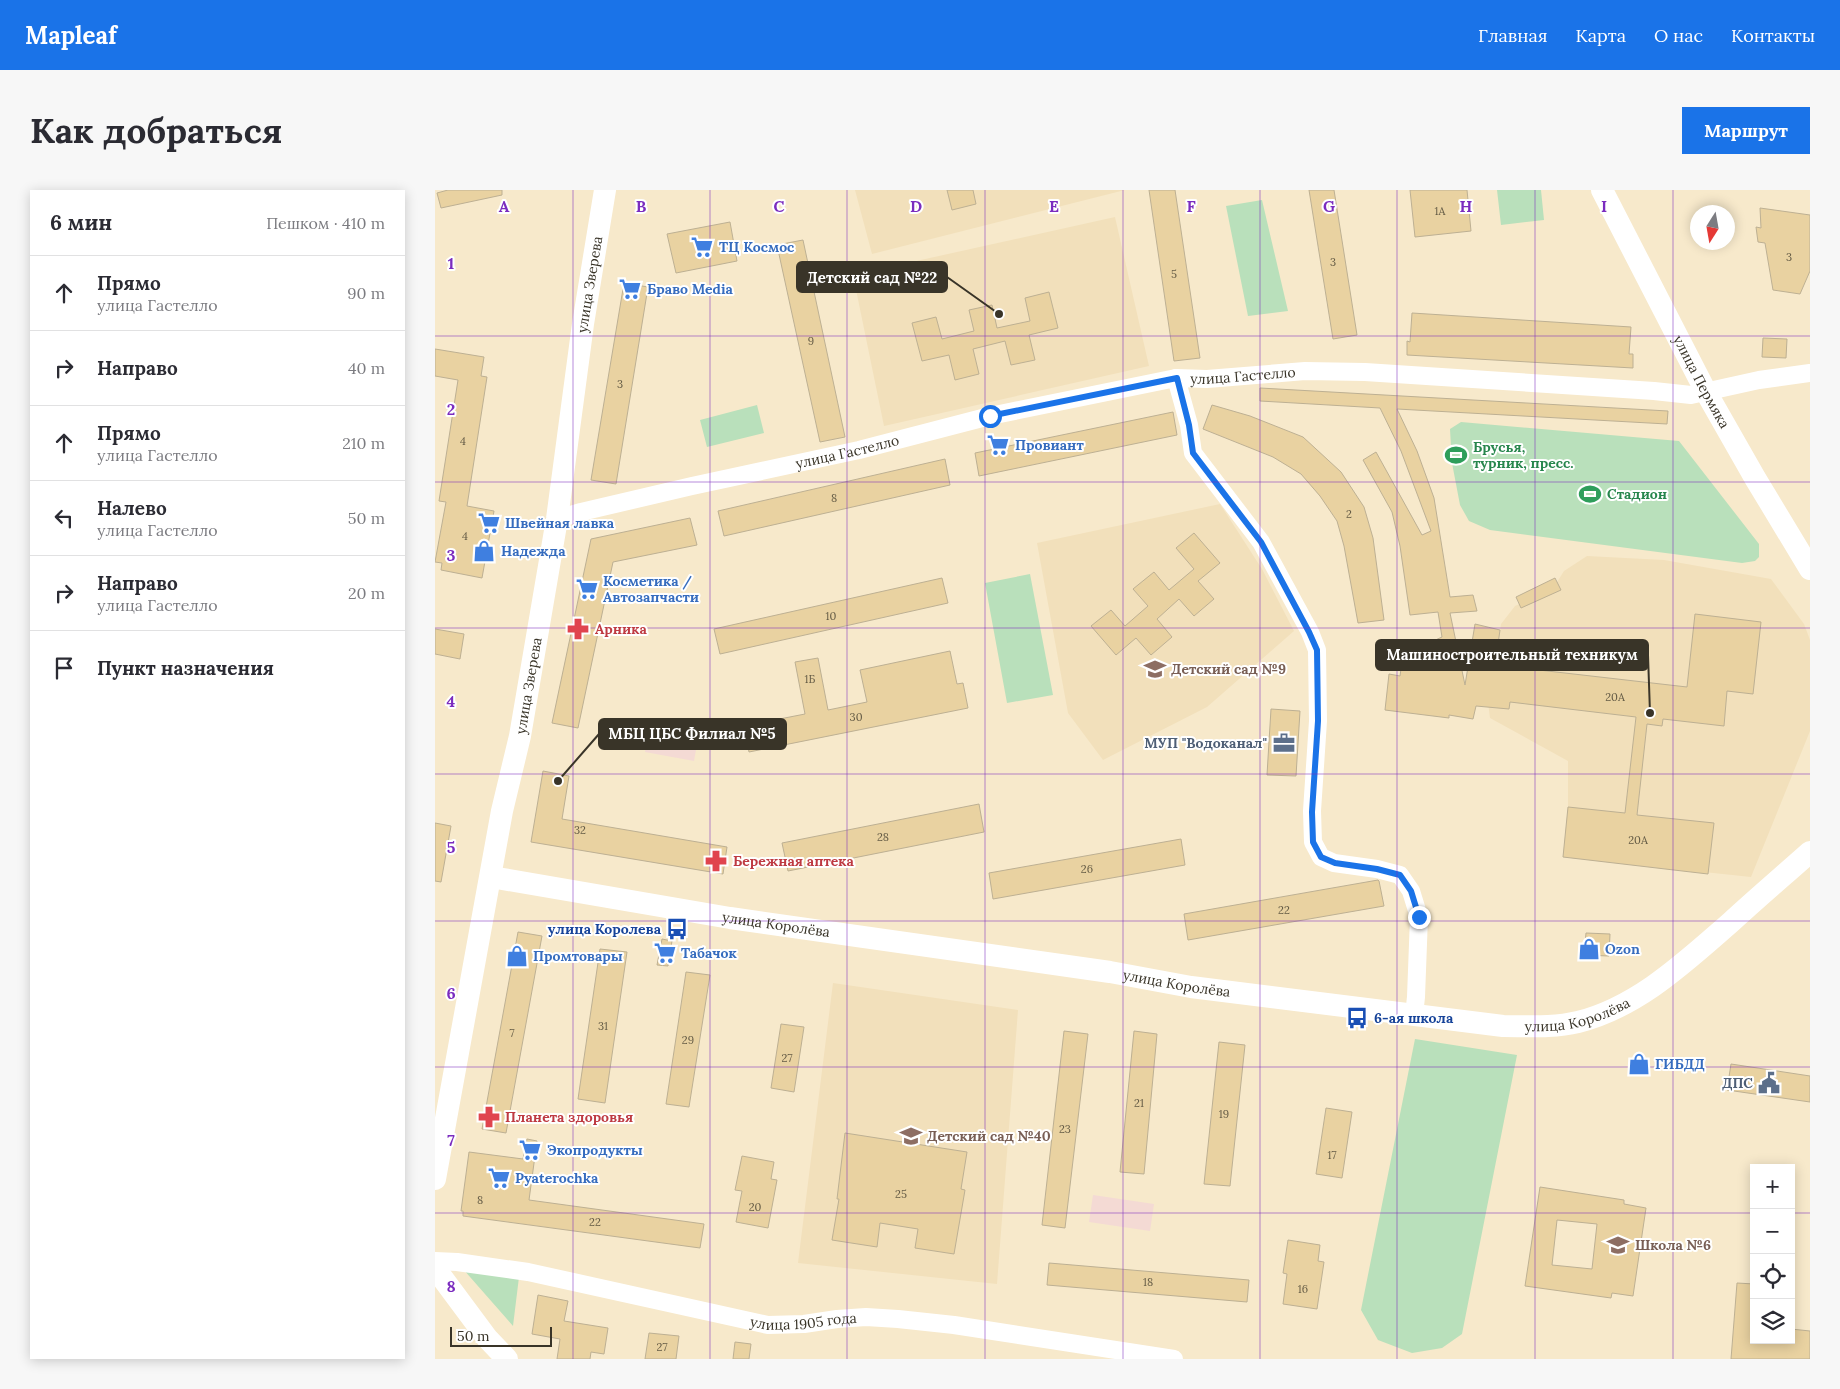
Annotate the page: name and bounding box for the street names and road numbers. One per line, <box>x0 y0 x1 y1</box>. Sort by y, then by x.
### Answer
street label: улица Зверева <box>573 235 606 334</box>
street label: улица Пермяка <box>1669 332 1734 431</box>
street label: улица Гастелло <box>1190 363 1296 388</box>
street label: улица Гастелло <box>794 431 901 472</box>
street label: улица Зверева <box>511 636 546 736</box>
street label: улица Королёва <box>721 908 831 941</box>
street label: улица Королёва <box>1122 966 1231 1001</box>
street label: улица Королёва <box>1525 994 1633 1035</box>
street label: улица 1905 года <box>748 1309 857 1334</box>

